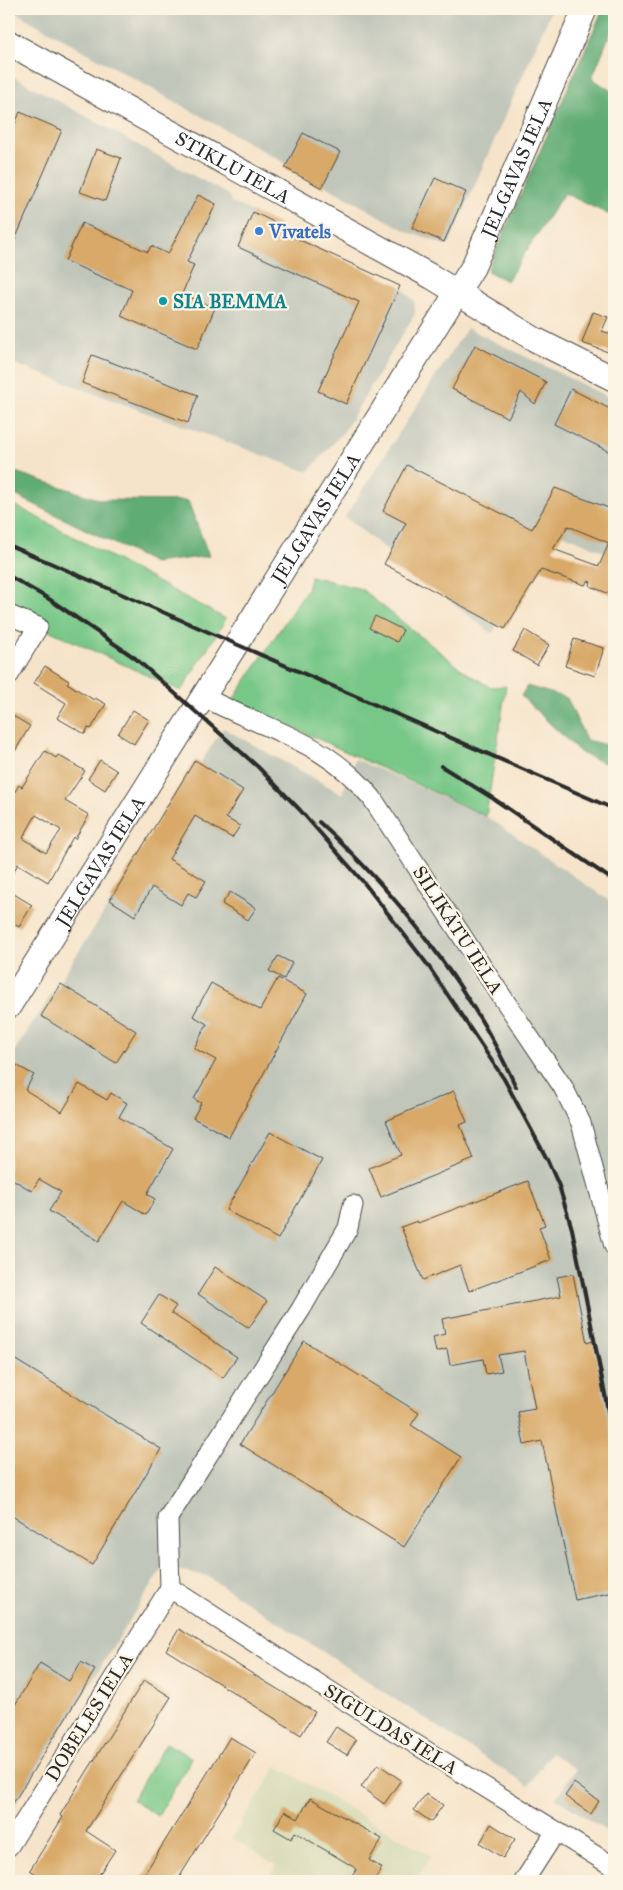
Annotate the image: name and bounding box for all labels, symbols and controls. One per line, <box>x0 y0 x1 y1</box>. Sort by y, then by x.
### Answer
street label: JELGAVAS IELA <box>475 94 557 243</box>
street label: STIKLU IELA <box>172 126 295 208</box>
place label: Vivatels <box>268 220 331 243</box>
marker: Vivatels <box>253 225 265 237</box>
place label: SIA BEMMA <box>173 290 287 313</box>
marker: SIA BEMMA <box>157 295 169 307</box>
street label: JELGAVAS IELA <box>265 449 365 590</box>
street label: JELGAVAS IELA <box>49 792 150 933</box>
street label: SILIKĀTU IELA <box>408 862 508 999</box>
street label: DOBELES IELA <box>40 1648 138 1785</box>
street label: SIGULDAS IELA <box>320 1679 462 1779</box>

